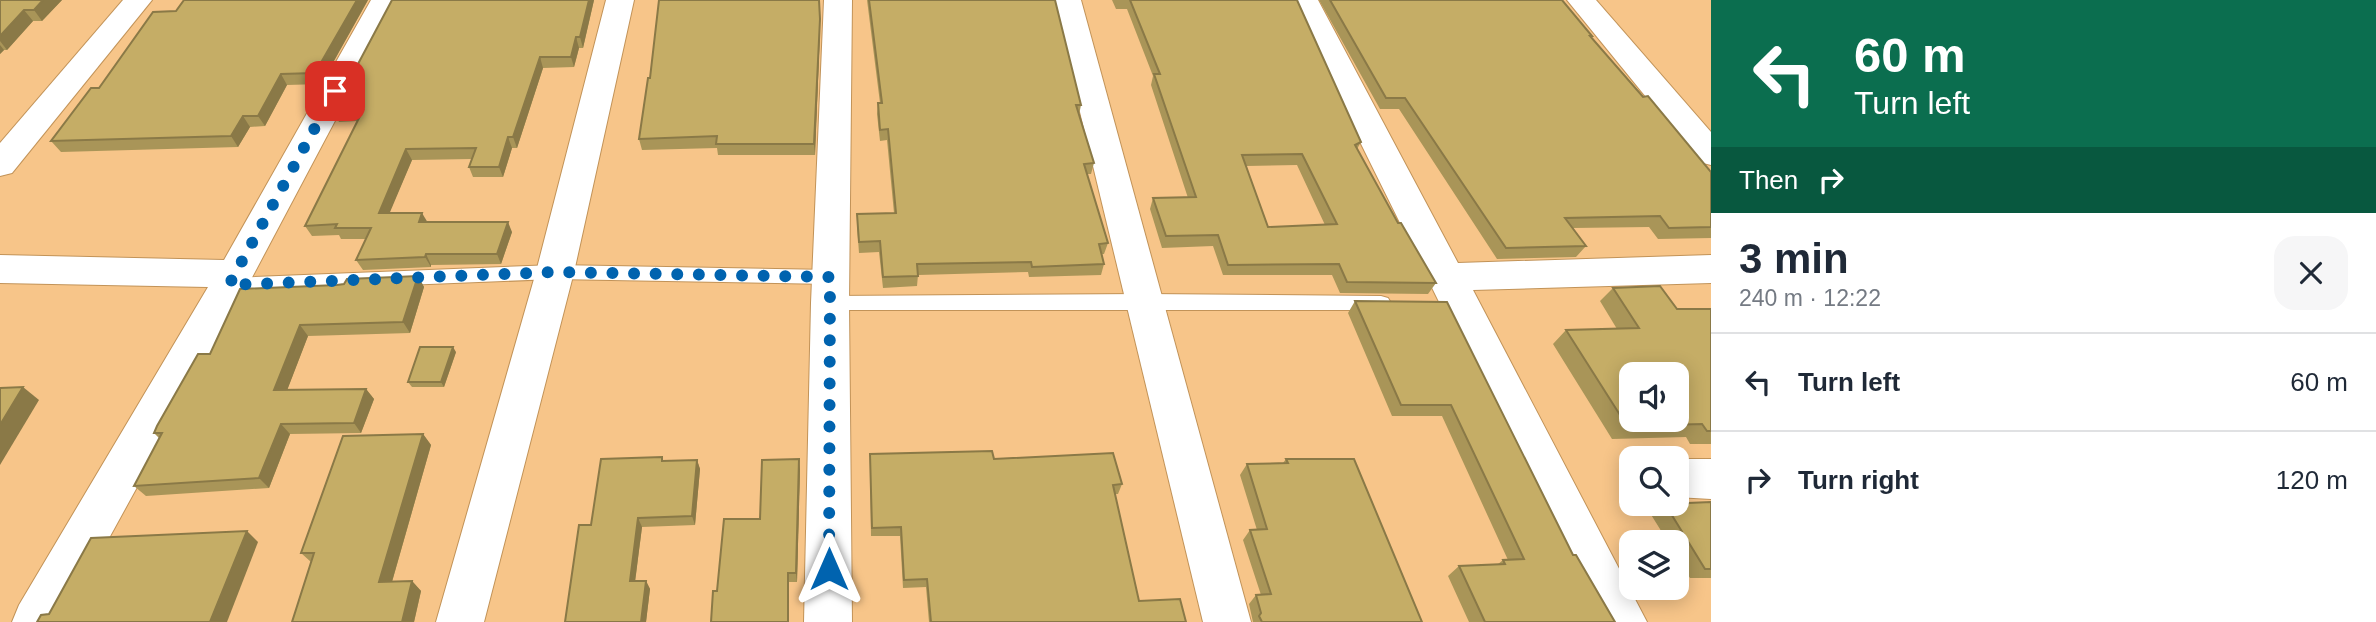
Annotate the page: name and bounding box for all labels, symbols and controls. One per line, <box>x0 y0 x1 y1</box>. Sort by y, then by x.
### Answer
icon: left <box>1739 28 1830 119</box>
text: 60 m <box>1854 28 1966 82</box>
pin <box>305 61 365 121</box>
icon: arrive <box>316 72 354 110</box>
text: Turn left <box>1854 85 1970 121</box>
icon: right <box>1812 161 1850 199</box>
text: Then <box>1739 165 1798 195</box>
text: 3 min <box>1739 235 1849 282</box>
button: close <box>2274 236 2348 310</box>
text: 240 m · 12:22 <box>1739 285 1881 311</box>
map controls <box>1619 362 1689 600</box>
button: sound <box>1619 362 1689 432</box>
icon: left <box>1739 363 1777 401</box>
text: Turn left <box>1798 367 1900 397</box>
text: 60 m <box>2290 367 2348 397</box>
button: search <box>1619 446 1689 516</box>
icon: right <box>1739 461 1777 499</box>
text: Turn right <box>1798 465 1919 495</box>
text: 120 m <box>2276 465 2348 495</box>
button: layers <box>1619 530 1689 600</box>
position arrow <box>792 532 866 606</box>

